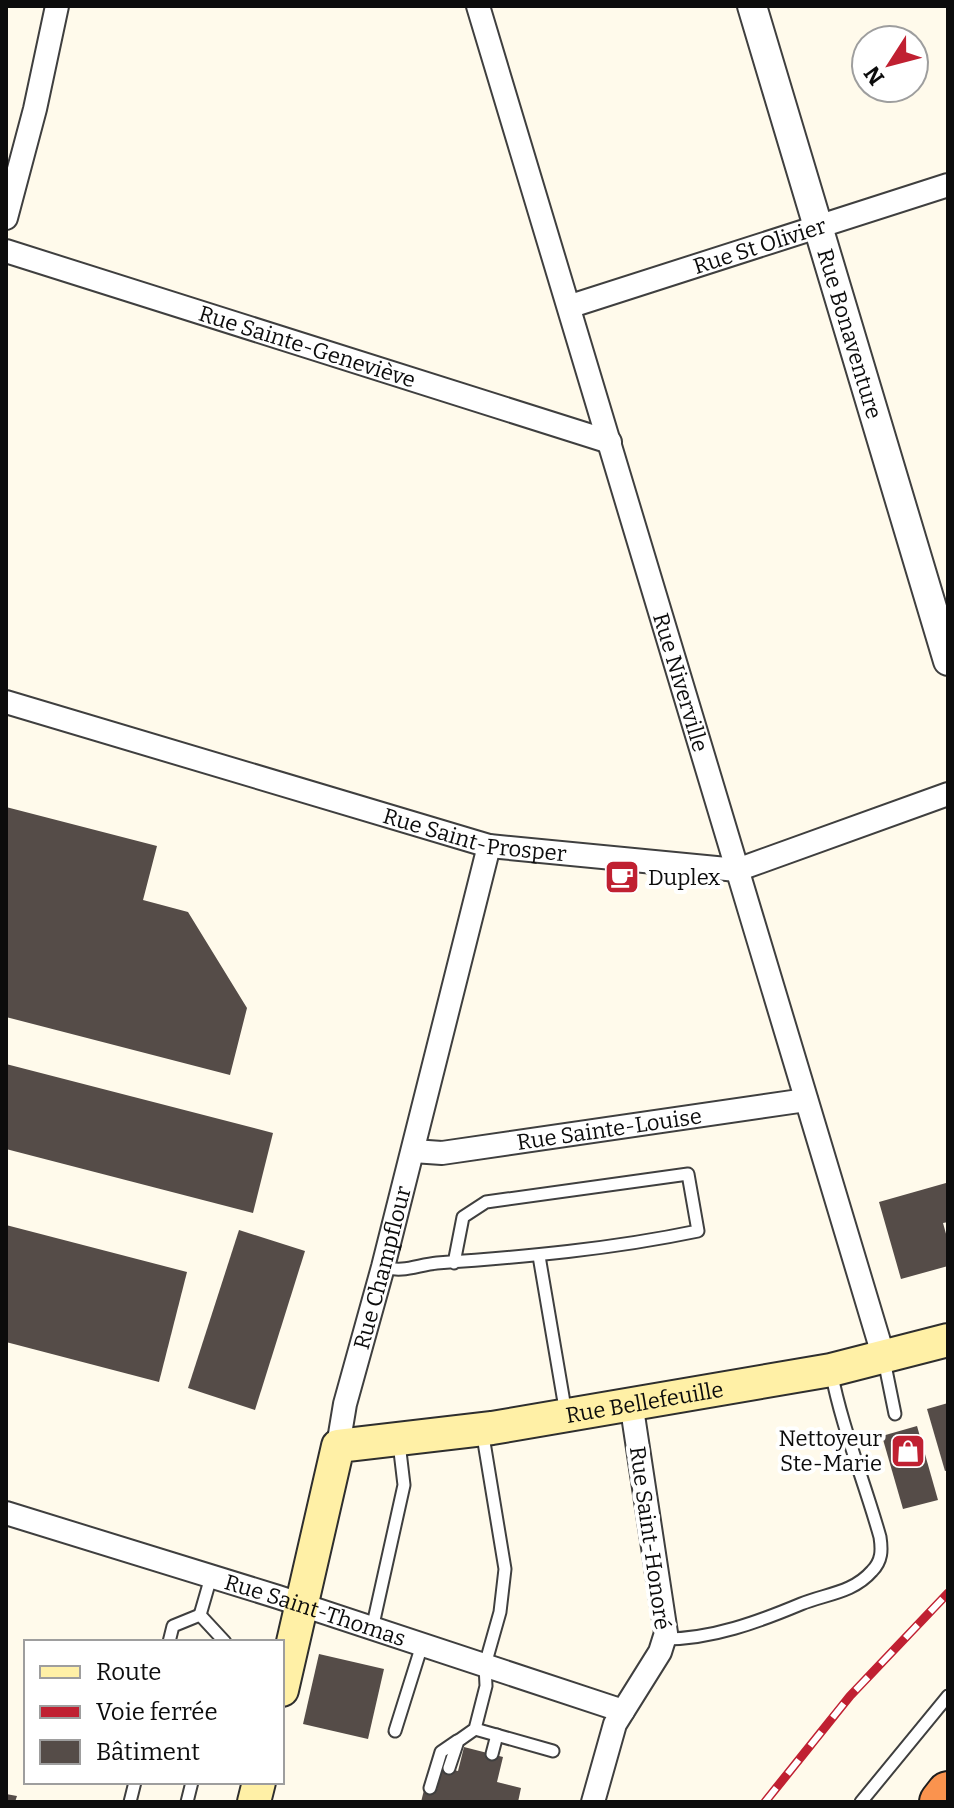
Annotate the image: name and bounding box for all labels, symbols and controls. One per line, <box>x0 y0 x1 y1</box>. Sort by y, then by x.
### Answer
north arrow <box>850 24 930 104</box>
text: N <box>858 61 890 90</box>
street label: Rue St Olivier <box>690 211 830 279</box>
street label: Rue Bonaventure <box>812 245 888 422</box>
street label: Rue Sainte-Geneviève <box>196 299 419 393</box>
street label: Rue Niverville <box>647 609 715 755</box>
street label: Rue Saint-Prosper <box>380 802 568 867</box>
cafe icon: Duplex <box>603 858 641 896</box>
place label: Duplex <box>648 864 720 891</box>
street label: Rue Sainte-Louise <box>515 1102 703 1155</box>
street label: Rue Champflour <box>347 1183 416 1352</box>
street label: Rue Bellefeuille <box>564 1375 725 1429</box>
place label: Nettoyeur Ste-Marie <box>779 1425 882 1477</box>
shop icon: Nettoyeur Ste-Marie <box>889 1432 927 1470</box>
street label: Rue Saint-Honoré <box>624 1444 676 1632</box>
street label: Rue Saint-Thomas <box>221 1568 409 1652</box>
legend <box>24 1640 284 1784</box>
text: Route <box>96 1658 161 1686</box>
text: Voie ferrée <box>96 1698 218 1726</box>
text: Bâtiment <box>96 1738 200 1766</box>

